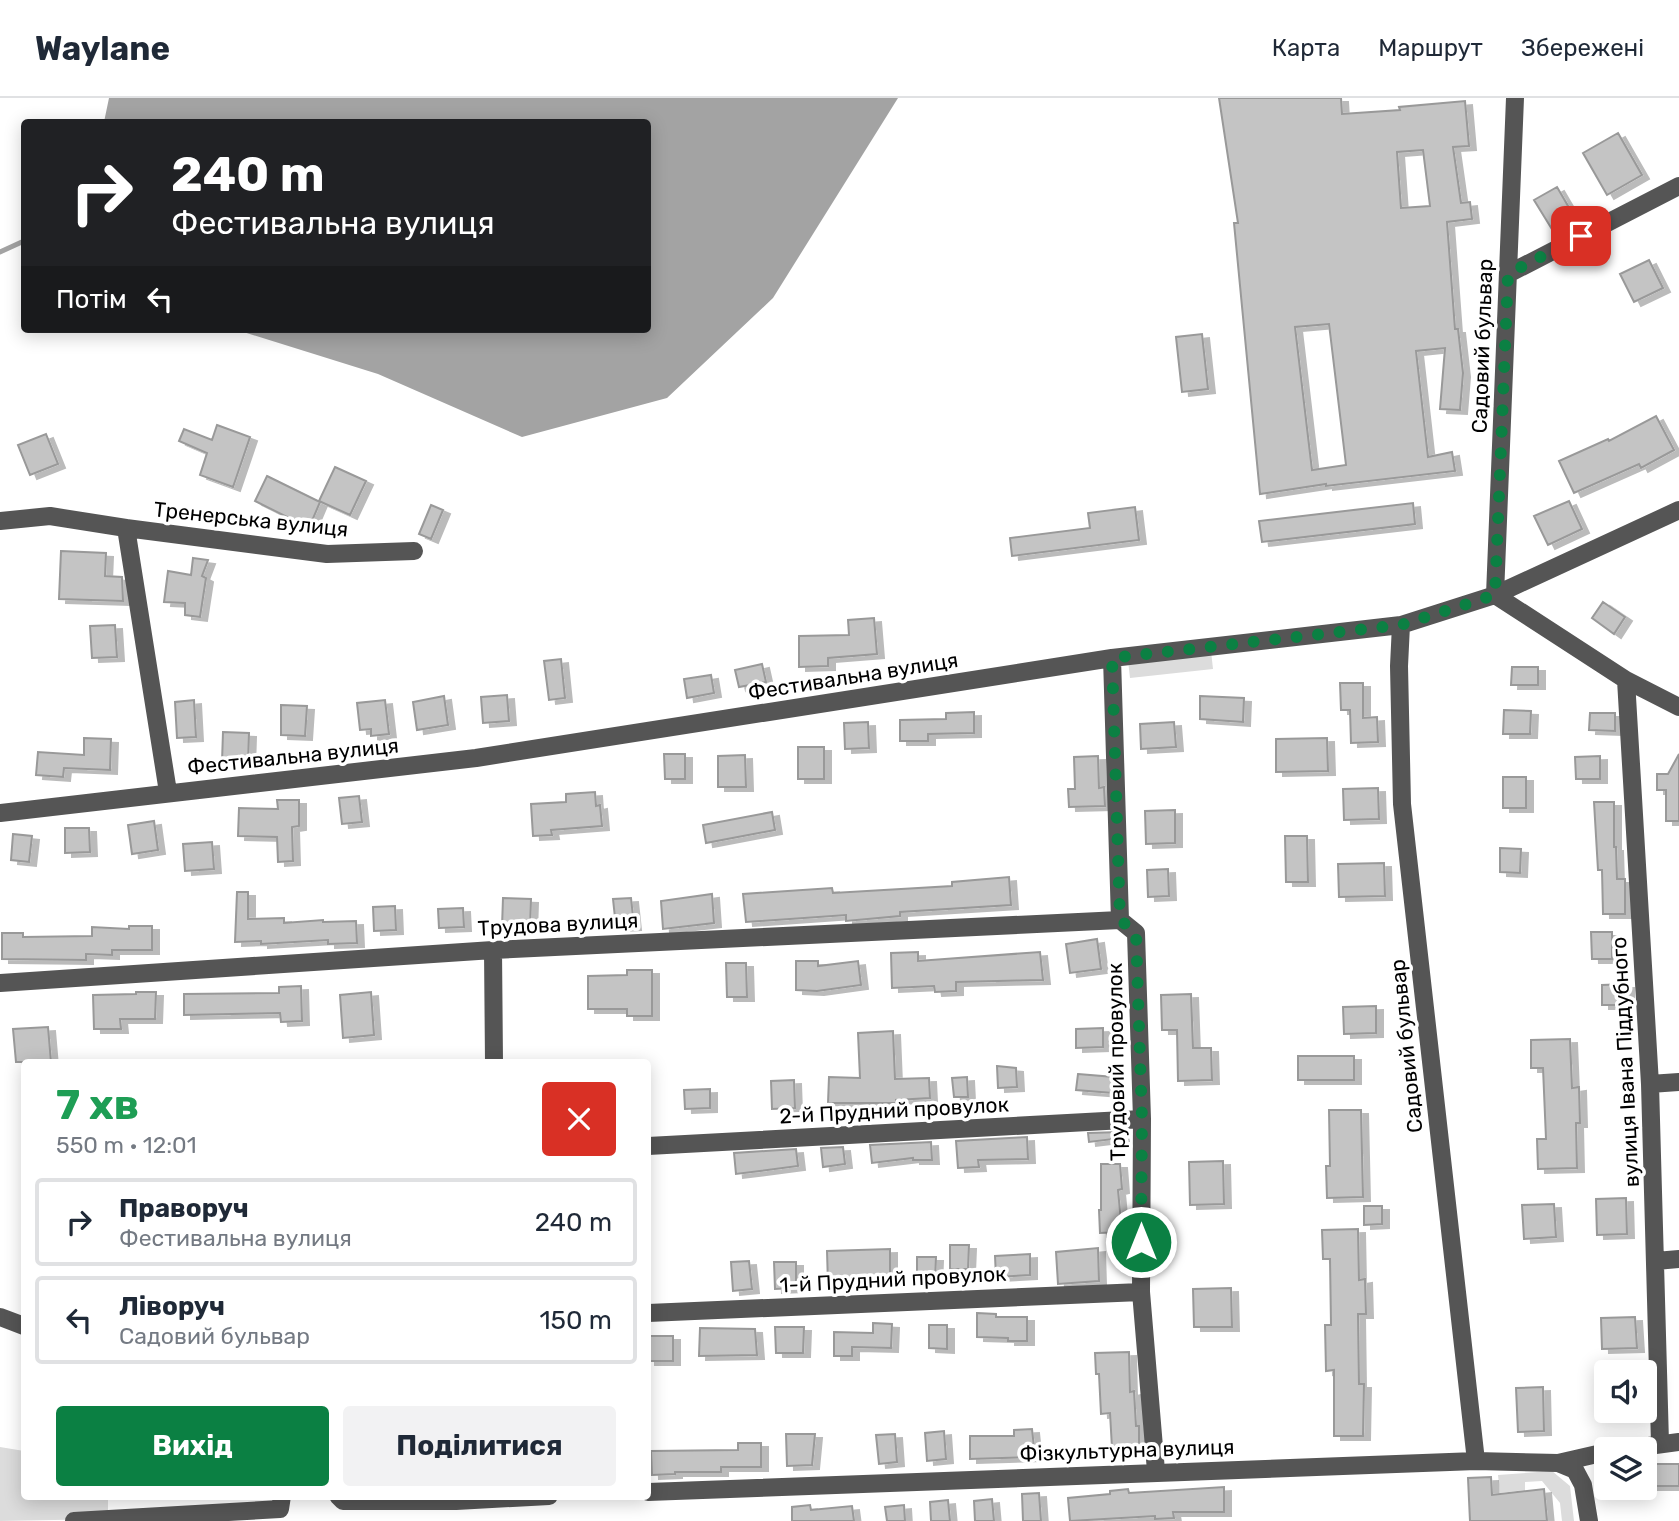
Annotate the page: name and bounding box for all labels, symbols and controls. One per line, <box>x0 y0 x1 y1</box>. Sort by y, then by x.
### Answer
text: Waylane <box>35 29 170 68</box>
text: Карта <box>1272 34 1340 62</box>
text: Маршрут <box>1378 34 1483 62</box>
text: Збережені <box>1521 34 1644 62</box>
text: 240 m <box>171 145 325 203</box>
icon: right <box>56 147 147 238</box>
text: Фестивальна вулиця <box>171 204 495 242</box>
pin <box>1551 206 1611 266</box>
icon: arrive <box>1562 217 1600 255</box>
street label: Садовий бульвар <box>1466 258 1498 434</box>
icon: left <box>141 280 179 318</box>
text: Потім <box>56 284 127 315</box>
street label: Тренерська вулиця <box>152 496 350 542</box>
street label: Фестивальна вулиця <box>746 647 960 705</box>
street label: Фестивальна вулиця <box>186 732 400 780</box>
street label: Трудова вулиця <box>477 907 639 941</box>
street label: вулиця Івана Піддубного <box>1606 936 1644 1188</box>
street label: Садовий бульвар <box>1384 958 1428 1134</box>
street label: Трудовий провулок <box>1102 963 1130 1161</box>
text: 7 хв <box>56 1080 139 1130</box>
button: close <box>542 1082 616 1156</box>
street label: 2-й Прудний провулок <box>779 1092 1009 1128</box>
text: 550 m · 12:01 <box>56 1131 197 1159</box>
text: Праворуч <box>119 1193 249 1224</box>
icon: right <box>60 1203 98 1241</box>
position arrow <box>1104 1205 1178 1279</box>
text: 240 m <box>535 1207 612 1238</box>
text: Фестивальна вулиця <box>119 1224 352 1252</box>
street label: 1-й Прудний провулок <box>779 1261 1007 1297</box>
text: Ліворуч <box>119 1291 225 1322</box>
icon: left <box>60 1301 98 1339</box>
text: 150 m <box>539 1305 612 1336</box>
text: Садовий бульвар <box>119 1322 310 1350</box>
map controls <box>1594 1360 1657 1500</box>
button: sound <box>1594 1360 1657 1423</box>
button: Вихід <box>56 1406 329 1486</box>
button: Поділитися <box>343 1406 616 1486</box>
street label: Фізкультурна вулиця <box>1019 1434 1235 1466</box>
button: layers <box>1594 1437 1657 1500</box>

